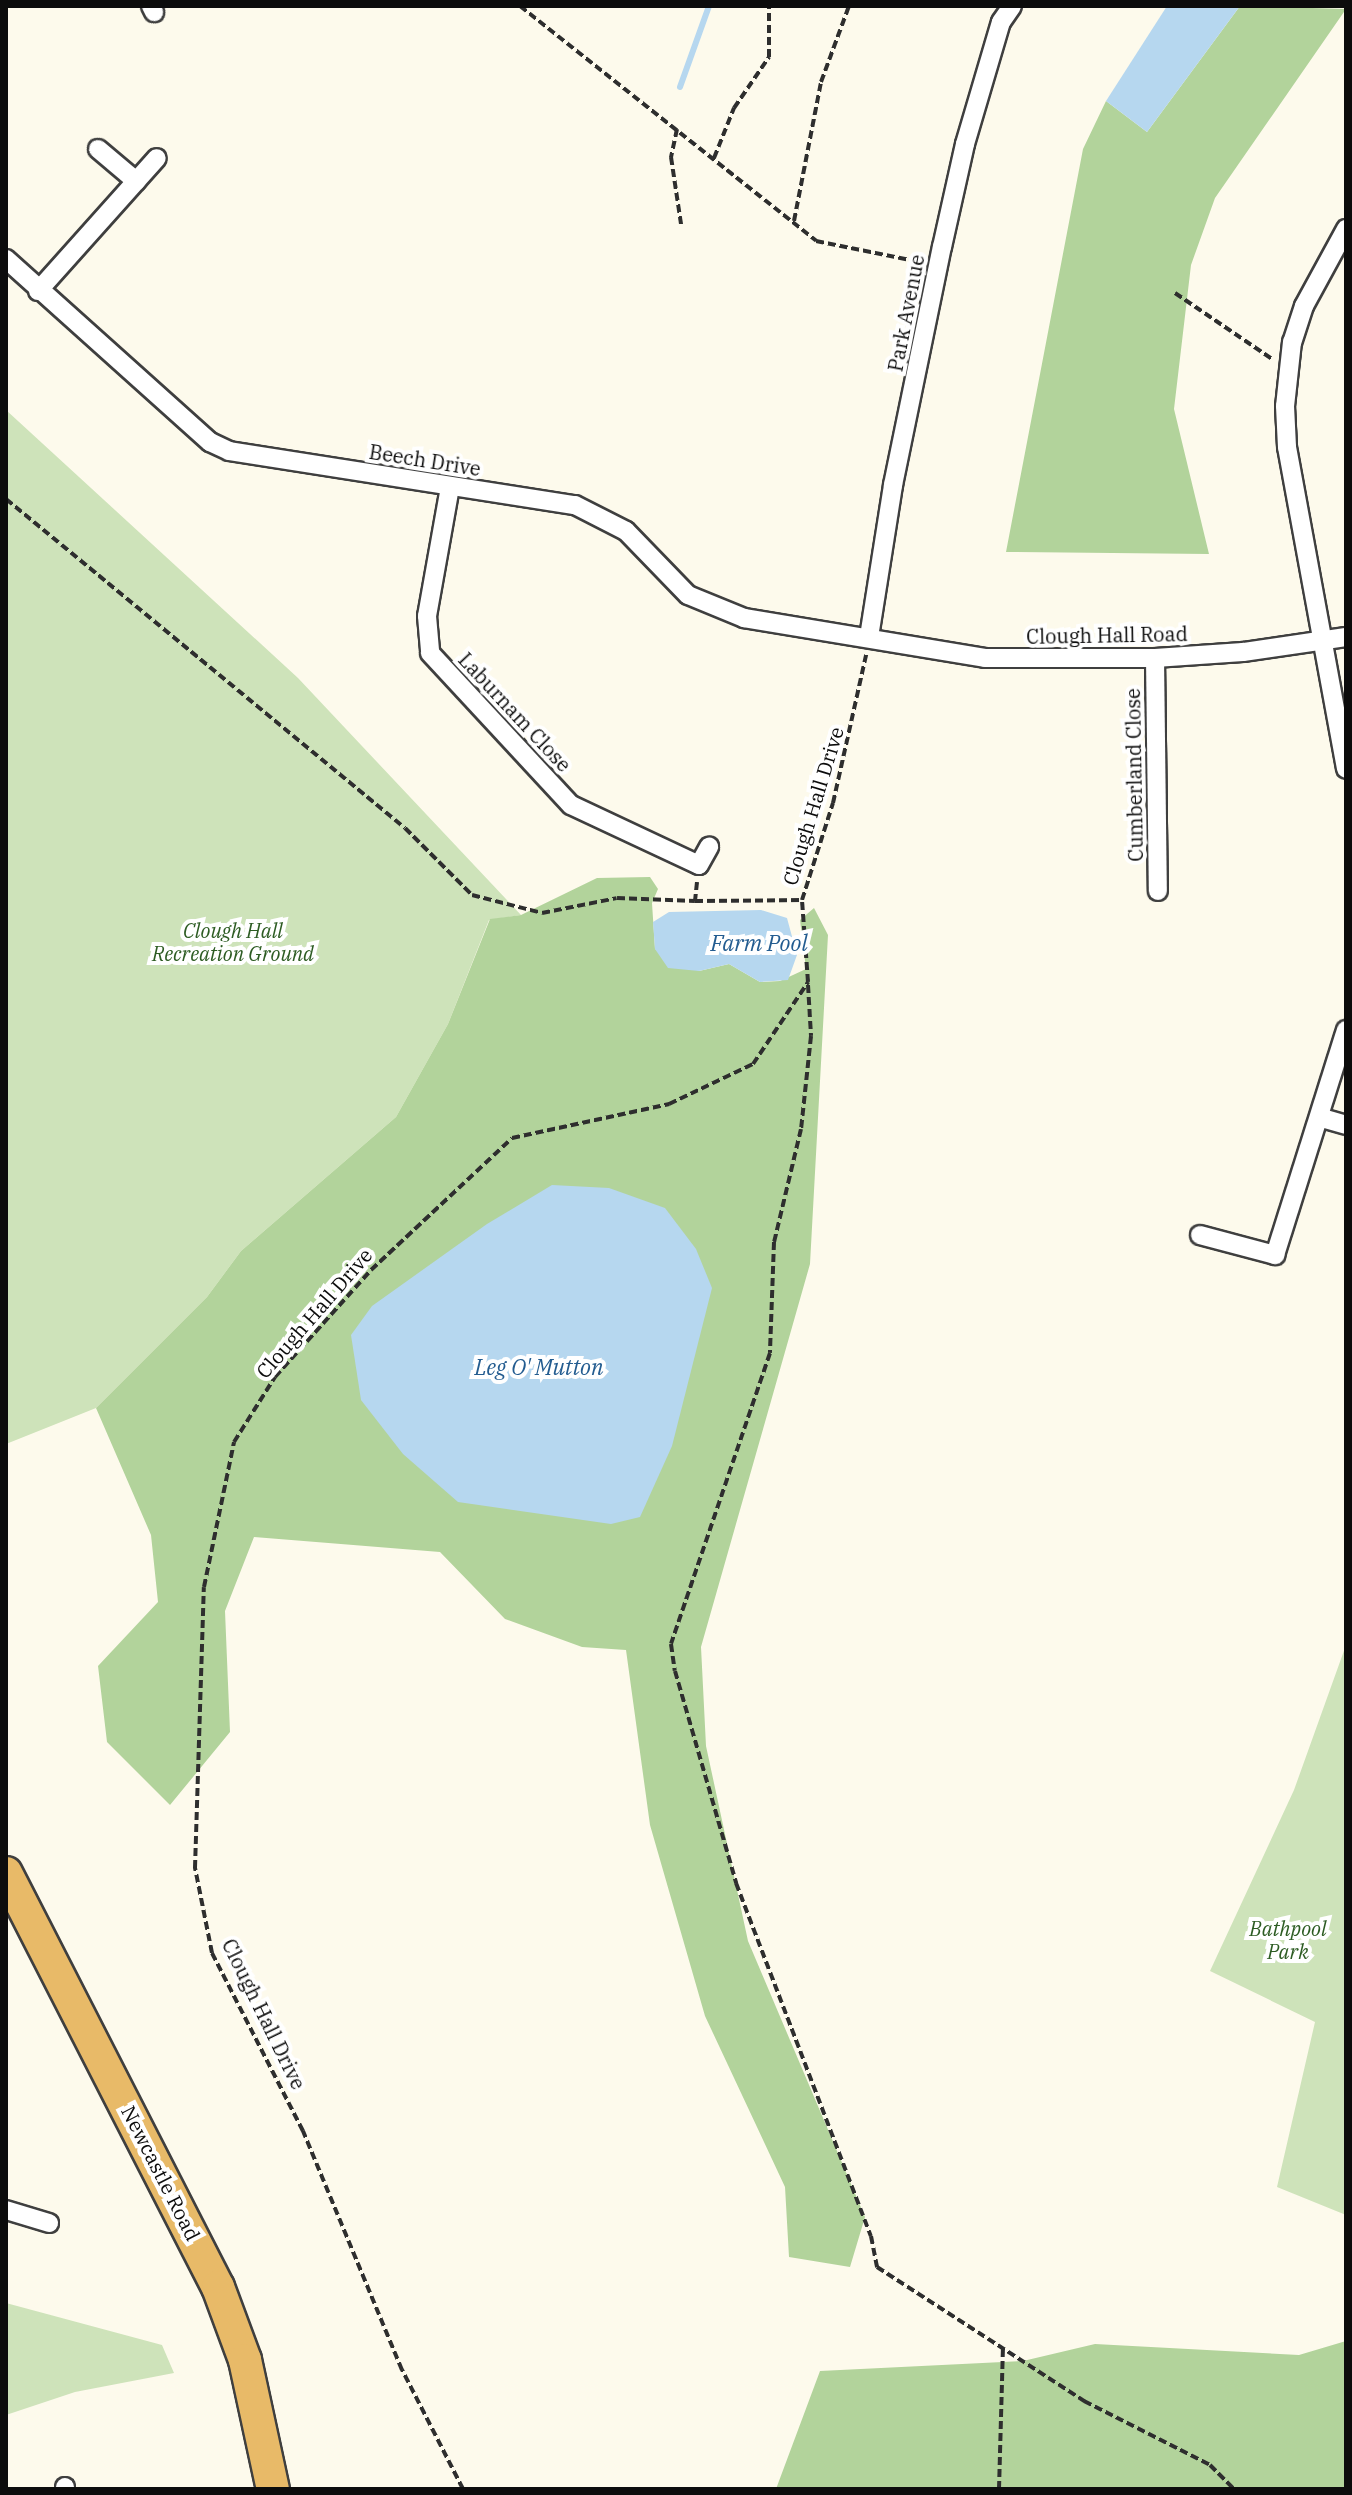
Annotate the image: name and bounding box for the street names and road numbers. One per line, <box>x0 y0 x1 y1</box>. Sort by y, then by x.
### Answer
street label: Park Avenue <box>883 252 929 374</box>
street label: Beech Drive <box>367 439 483 481</box>
street label: Clough Hall Road <box>1026 622 1188 648</box>
street label: Laburnam Close <box>454 648 576 776</box>
street label: Cumberland Close <box>1120 688 1148 862</box>
street label: Clough Hall Drive <box>777 724 849 888</box>
street label: Clough Hall Drive <box>251 1243 377 1383</box>
street label: Clough Hall Drive <box>217 1935 311 2093</box>
street label: Newcastle Road <box>117 2101 205 2245</box>

